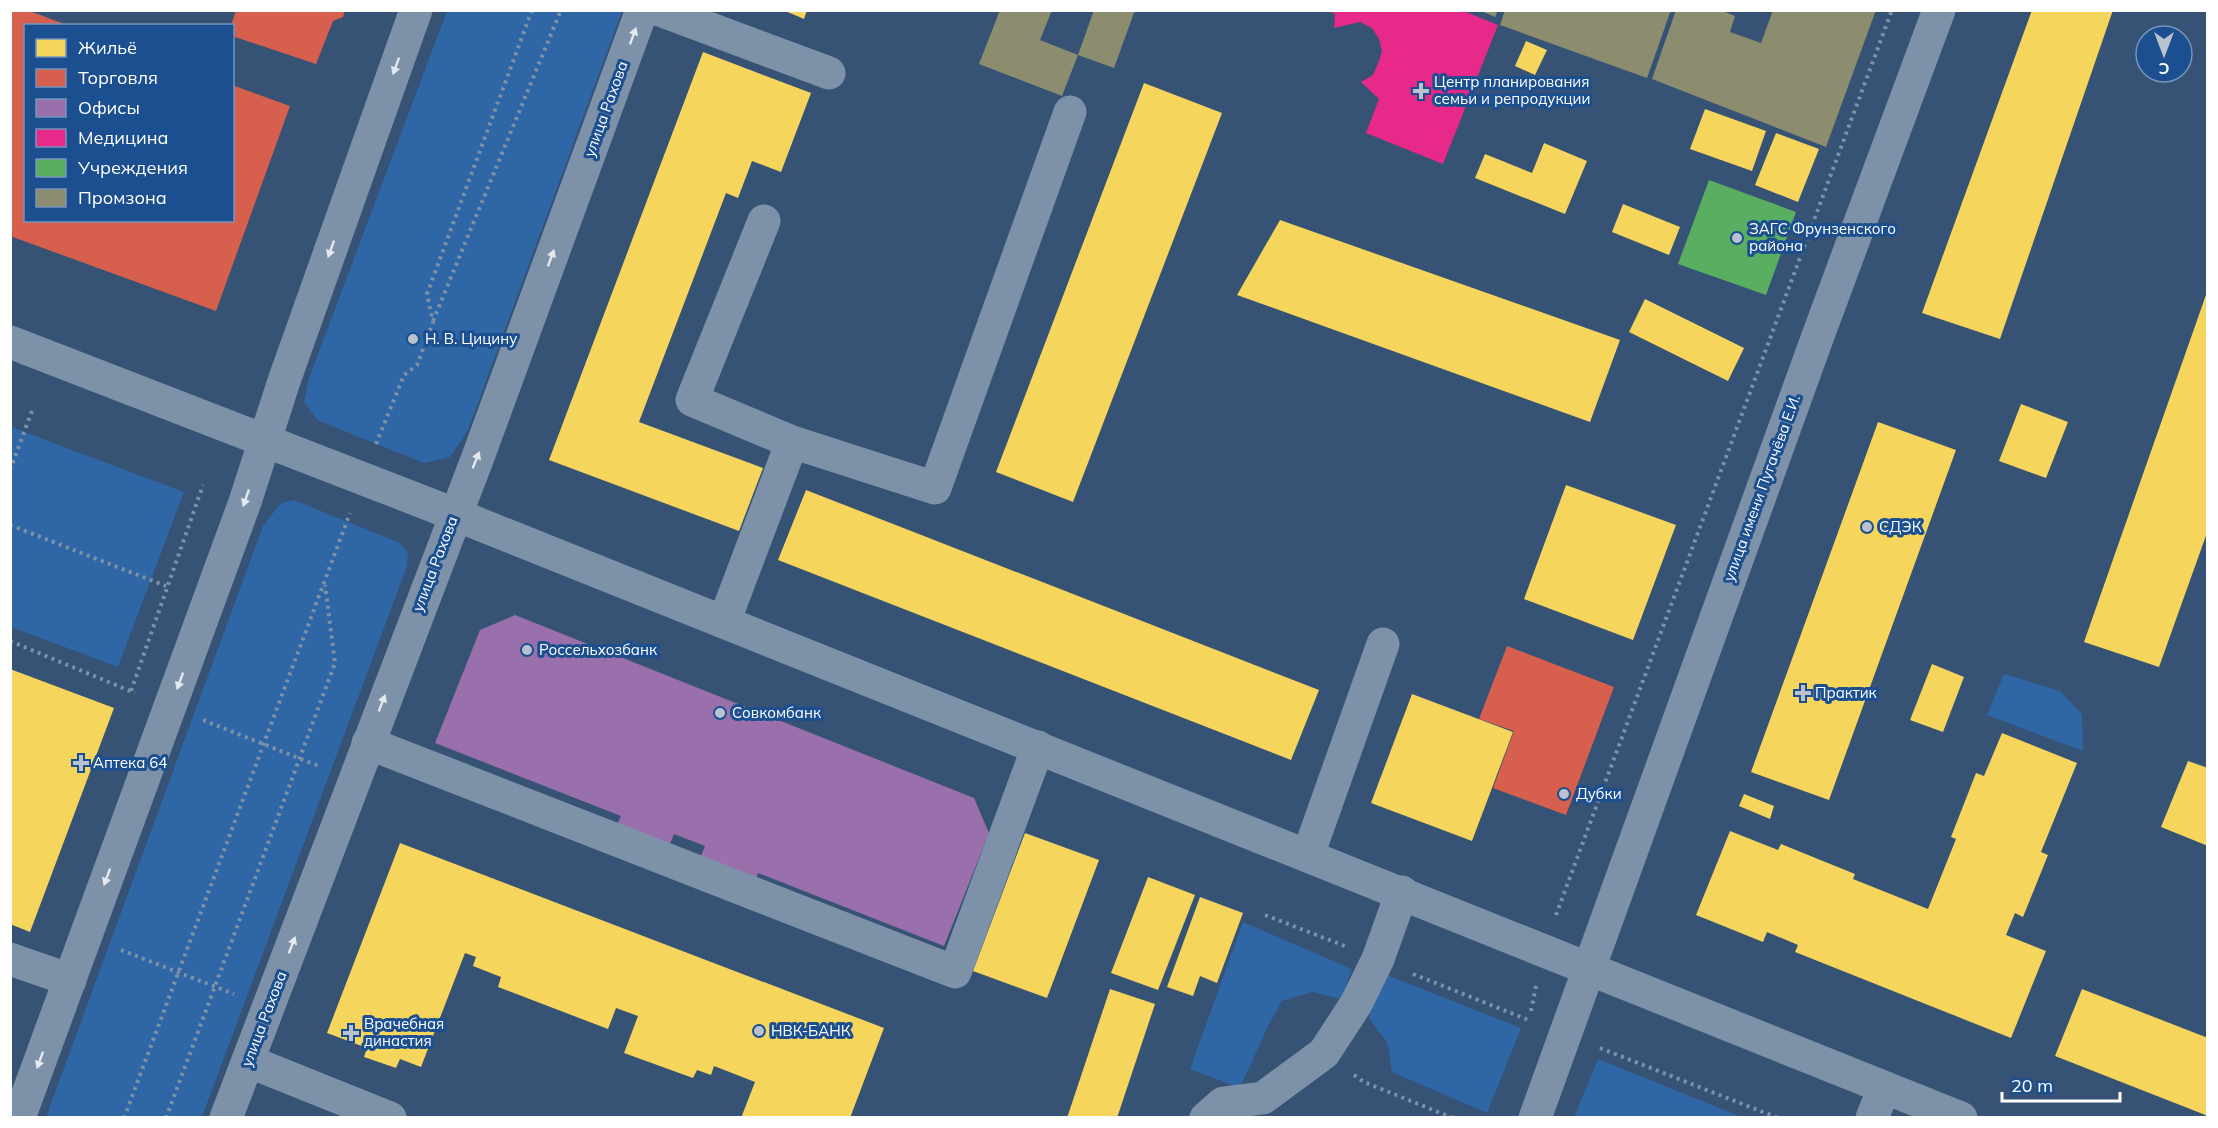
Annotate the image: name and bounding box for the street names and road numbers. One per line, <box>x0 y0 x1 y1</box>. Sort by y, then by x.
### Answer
street label: улица Рахова <box>579 58 632 159</box>
street label: улица имени Пугачёва Е.И. <box>1719 392 1804 584</box>
street label: улица Рахова <box>408 513 461 614</box>
street label: улица Рахова <box>237 968 290 1069</box>

